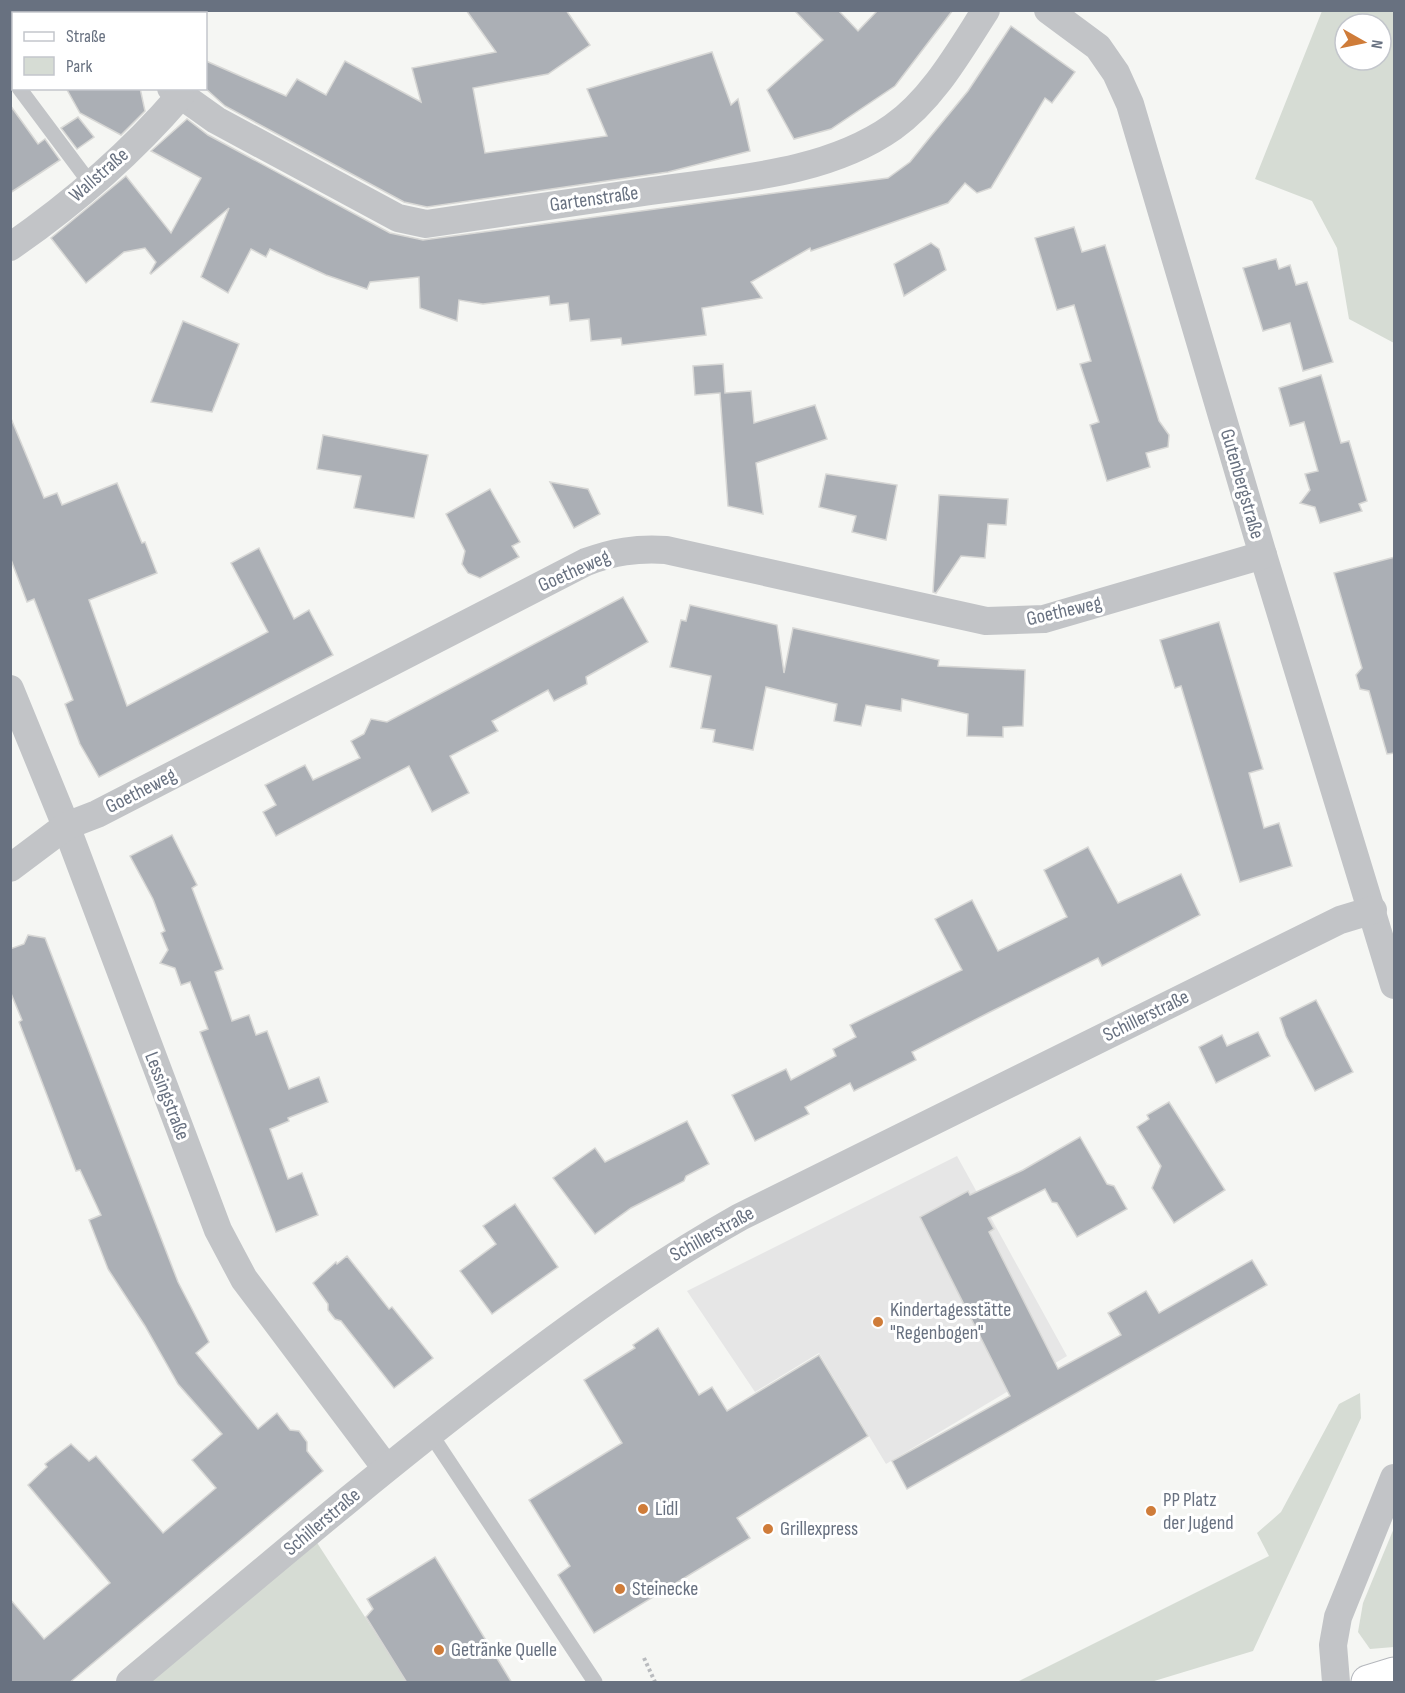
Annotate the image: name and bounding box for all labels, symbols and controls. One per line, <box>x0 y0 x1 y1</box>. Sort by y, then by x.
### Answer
legend <box>12 12 207 90</box>
north arrow <box>1333 12 1393 72</box>
text: Straße <box>66 26 106 47</box>
text: N <box>1366 38 1386 50</box>
text: Park <box>66 56 92 77</box>
street label: Wallstraße <box>65 143 133 207</box>
street label: Gartenstraße <box>548 181 640 217</box>
street label: Gutenbergstraße <box>1215 426 1269 542</box>
street label: Goetheweg <box>534 545 614 597</box>
street label: Goetheweg <box>1024 591 1104 631</box>
street label: Goetheweg <box>102 763 180 819</box>
street label: Schillerstraße <box>1099 985 1193 1047</box>
street label: Lessingstraße <box>139 1049 195 1143</box>
street label: Schillerstraße <box>666 1201 758 1267</box>
place label: Kindertagesstätte "Regenbogen" <box>890 1298 1011 1345</box>
marker: Kindertagesstätte "Regenbogen" <box>871 1315 885 1329</box>
street label: Schillerstraße <box>279 1483 365 1561</box>
place label: PP Platz der Jugend <box>1163 1488 1234 1535</box>
place label: Lidl <box>655 1497 678 1521</box>
marker: Lidl <box>636 1502 650 1516</box>
marker: PP Platz der Jugend <box>1144 1504 1158 1518</box>
place label: Grillexpress <box>780 1517 858 1541</box>
marker: Grillexpress <box>761 1522 775 1536</box>
place label: Steinecke <box>632 1577 698 1601</box>
marker: Steinecke <box>613 1582 627 1596</box>
place label: Getränke Quelle <box>451 1638 557 1662</box>
marker: Getränke Quelle <box>432 1643 446 1657</box>

